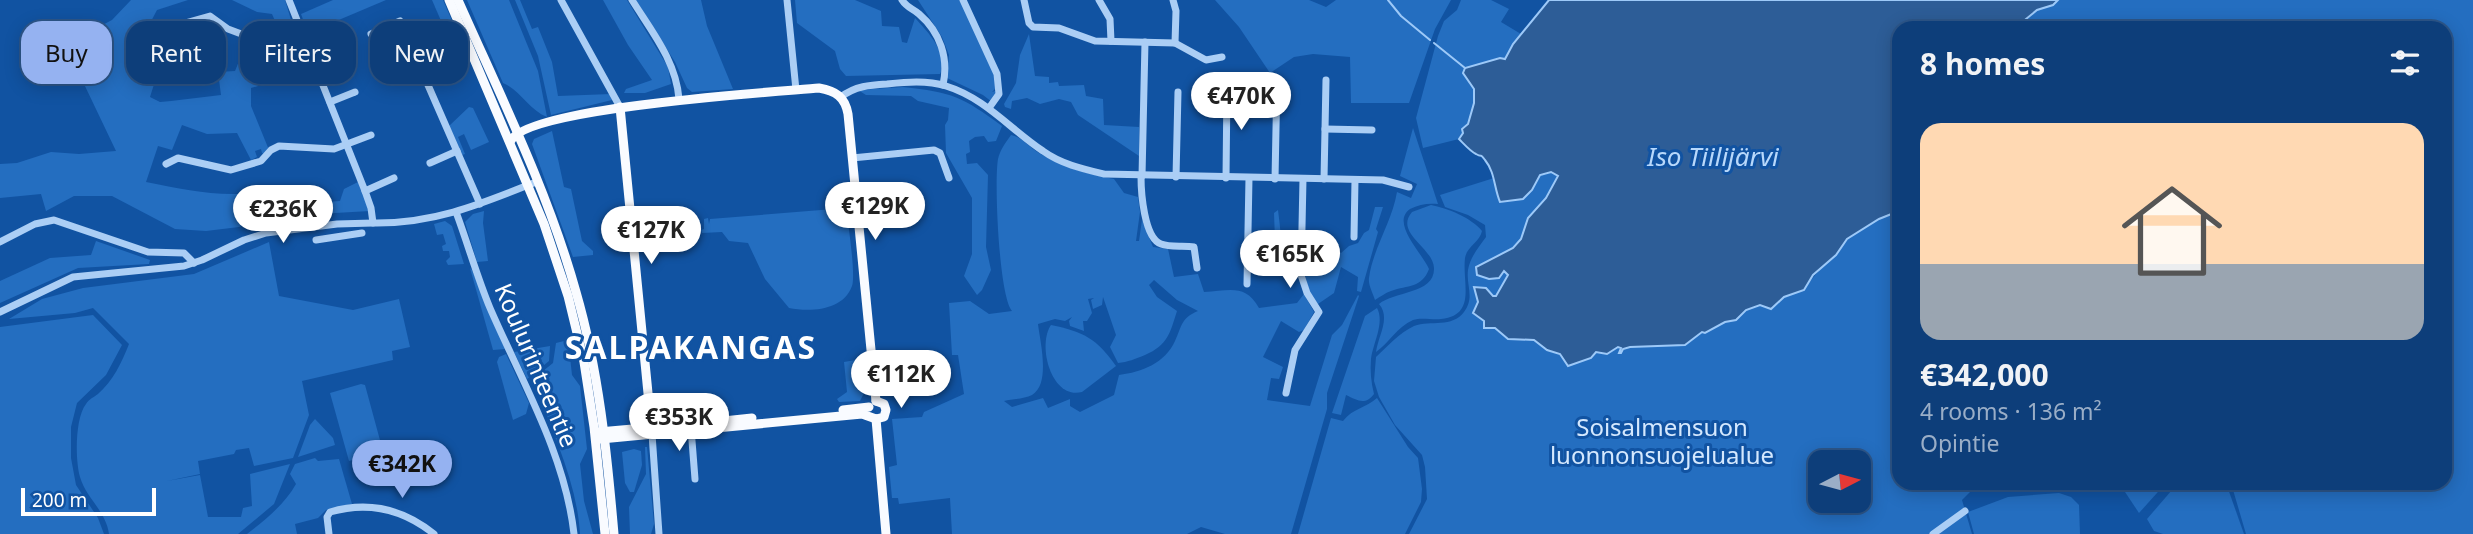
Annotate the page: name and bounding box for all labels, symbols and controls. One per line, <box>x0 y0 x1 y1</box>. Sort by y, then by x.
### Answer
chip: Buy <box>21 21 112 84</box>
chip: Rent <box>126 21 226 84</box>
chip: Filters <box>240 21 356 84</box>
chip: New <box>370 21 468 84</box>
text: 8 homes <box>1920 43 2045 84</box>
icon: filters <box>2386 44 2424 82</box>
pin: €470K <box>1192 72 1290 132</box>
text: €470K <box>1207 79 1275 111</box>
water label: Iso Tiilijärvi <box>1646 138 1780 174</box>
icon: home <box>2109 168 2235 294</box>
pin: €129K <box>826 182 924 242</box>
pin: €236K <box>234 186 332 245</box>
text: €129K <box>841 189 909 221</box>
text: €236K <box>249 192 317 224</box>
pin: €127K <box>602 206 700 266</box>
text: €127K <box>617 213 685 245</box>
pin: €165K <box>1241 230 1339 290</box>
text: €165K <box>1256 237 1324 269</box>
street label: Koulurinteentie <box>488 278 586 452</box>
district label: SALPAKANGAS <box>565 325 817 368</box>
pin: €112K <box>852 350 950 410</box>
text: €342,000 <box>1920 354 2049 395</box>
text: €112K <box>867 357 935 389</box>
pin: €353K <box>630 393 728 453</box>
text: 4 rooms · 136 m² <box>1920 395 2102 427</box>
text: €353K <box>645 400 713 432</box>
park label: Soisalmensuon luonnonsuojelualue <box>1550 410 1774 471</box>
text: Opintie <box>1920 427 1999 459</box>
pin: €342K <box>353 440 451 500</box>
text: €342K <box>368 447 436 479</box>
north arrow <box>1808 450 1871 513</box>
map controls <box>1808 450 1871 513</box>
scale bar <box>21 485 156 517</box>
text: 200 m <box>32 487 87 513</box>

